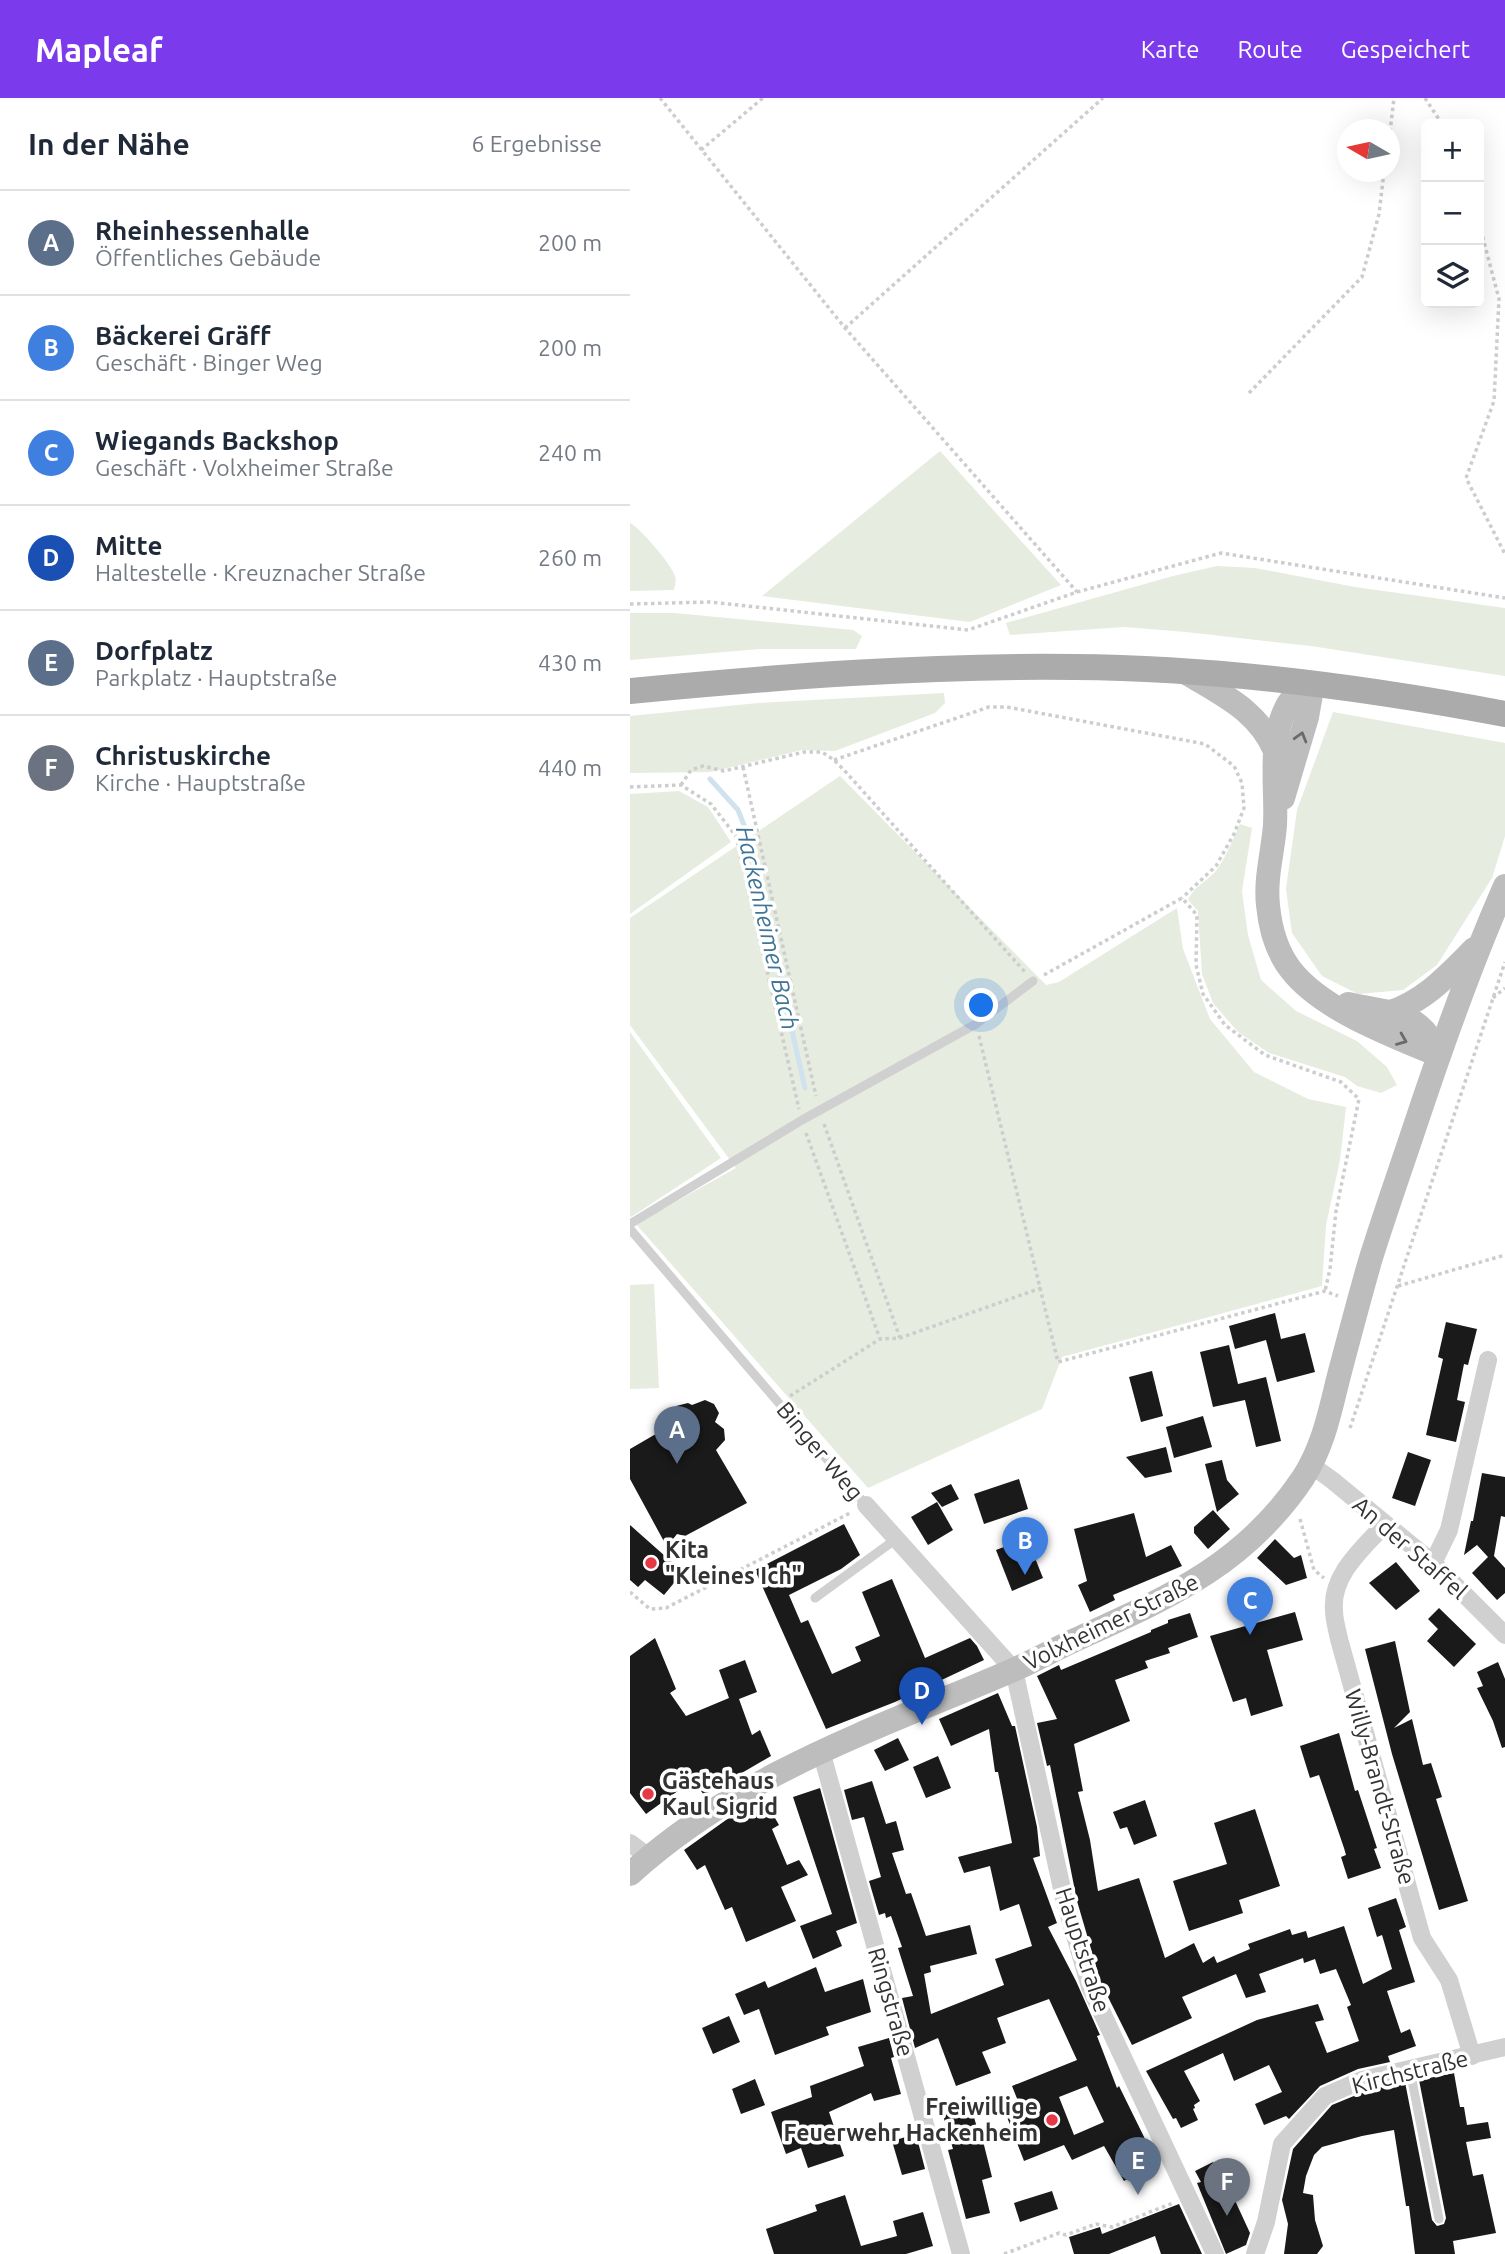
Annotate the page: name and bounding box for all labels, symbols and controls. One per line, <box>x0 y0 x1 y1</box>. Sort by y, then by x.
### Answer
text: Mapleaf <box>35 31 163 68</box>
text: Karte <box>1141 36 1199 63</box>
text: Route <box>1237 36 1303 63</box>
text: Gespeichert <box>1341 36 1470 63</box>
north arrow <box>1337 119 1400 182</box>
map controls <box>1421 119 1484 308</box>
button: + <box>1421 119 1484 182</box>
text: In der Nähe <box>28 127 190 161</box>
text: 6 Ergebnisse <box>471 131 602 156</box>
button: − <box>1421 182 1484 245</box>
text: Rheinhessenhalle <box>95 216 310 245</box>
text: A <box>43 230 59 255</box>
text: 200 m <box>538 230 602 255</box>
text: Öffentliches Gebäude <box>95 245 321 270</box>
button: layers <box>1421 245 1484 308</box>
text: Bäckerei Gräff <box>95 321 271 350</box>
text: B <box>43 335 59 360</box>
text: 200 m <box>538 335 602 360</box>
text: Geschäft · Binger Weg <box>95 350 323 375</box>
text: Wiegands Backshop <box>95 426 339 455</box>
text: C <box>44 440 58 465</box>
text: 240 m <box>538 440 602 465</box>
text: Geschäft · Volxheimer Straße <box>95 455 394 480</box>
text: Mitte <box>95 531 162 560</box>
text: D <box>43 545 59 570</box>
text: 260 m <box>538 545 602 570</box>
text: Haltestelle · Kreuznacher Straße <box>95 560 426 585</box>
text: Dorfplatz <box>95 636 213 665</box>
text: E <box>44 650 58 675</box>
text: 430 m <box>538 650 602 675</box>
text: Parkplatz · Hauptstraße <box>95 665 337 690</box>
one-way arrow <box>1293 731 1308 743</box>
text: Christuskirche <box>95 741 271 770</box>
text: F <box>45 755 57 780</box>
text: 440 m <box>538 755 602 780</box>
text: Kirche · Hauptstraße <box>95 770 306 795</box>
water label: Hackenheimer Bach <box>731 823 804 1032</box>
your location <box>964 988 998 1022</box>
one-way arrow <box>1394 1032 1407 1046</box>
street label: Binger Weg <box>772 1397 869 1505</box>
pin: A <box>654 1406 700 1464</box>
street label: An der Staffel <box>1348 1491 1472 1604</box>
pin: B <box>1002 1517 1048 1575</box>
place label: Kita "Kleines Ich" <box>665 1537 802 1588</box>
marker: Kita "Kleines Ich" <box>643 1555 659 1571</box>
street label: Volxheimer Straße <box>1019 1568 1202 1675</box>
pin: C <box>1227 1577 1273 1635</box>
pin: D <box>899 1667 945 1725</box>
street label: Willy-Brandt-Straße <box>1341 1686 1420 1887</box>
place label: Gästehaus Kaul Sigrid <box>662 1768 778 1819</box>
marker: Gästehaus Kaul Sigrid <box>640 1786 656 1802</box>
street label: Hauptstraße <box>1052 1884 1115 2015</box>
street label: Ringstraße <box>864 1944 919 2059</box>
street label: Kirchstraße <box>1349 2045 1470 2098</box>
place label: Freiwillige Feuerwehr Hackenheim <box>784 2094 1038 2145</box>
marker: Freiwillige Feuerwehr Hackenheim <box>1044 2112 1060 2128</box>
pin: E <box>1115 2137 1161 2195</box>
pin: F <box>1204 2158 1250 2216</box>

